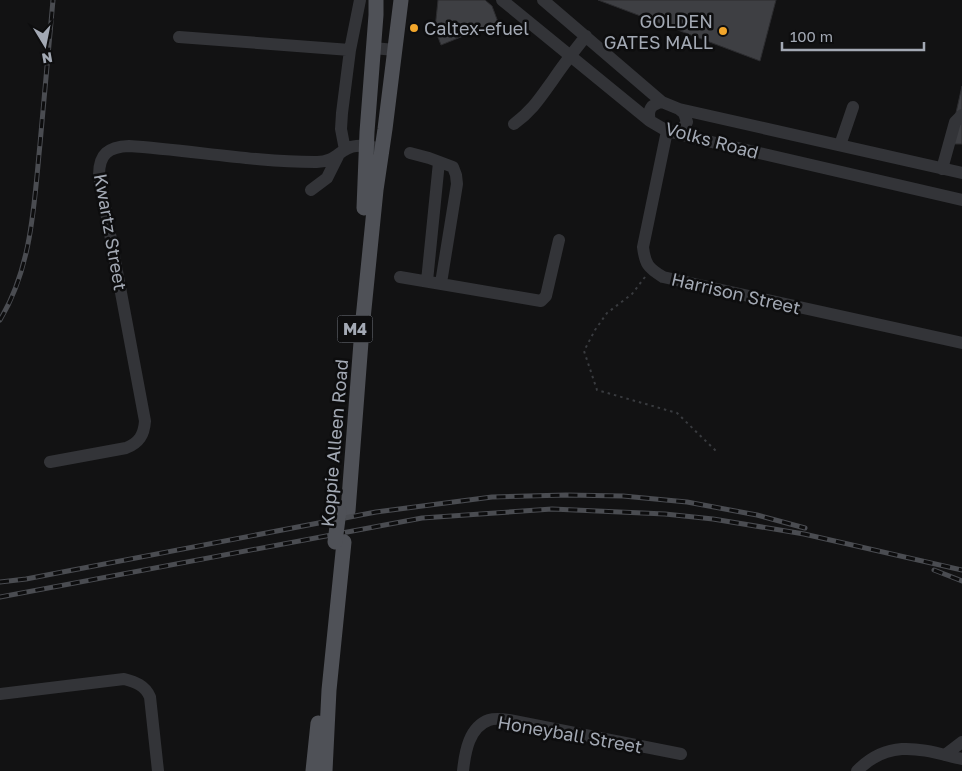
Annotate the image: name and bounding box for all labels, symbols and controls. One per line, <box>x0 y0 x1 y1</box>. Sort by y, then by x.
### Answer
place label: GOLDEN GATES MALL <box>604 10 713 53</box>
place label: Caltex-efuel <box>424 17 529 39</box>
north arrow <box>20 20 70 70</box>
scale bar <box>782 20 924 52</box>
marker: Caltex-efuel <box>408 22 420 34</box>
marker: GOLDEN GATES MALL <box>717 25 729 37</box>
text: 100 m <box>790 27 833 45</box>
text: N <box>41 49 54 68</box>
street label: Volks Road <box>663 117 761 163</box>
street label: Kwartz Street <box>90 172 132 292</box>
street label: Harrison Street <box>669 267 803 319</box>
road number: M4 <box>338 316 372 342</box>
street label: Koppie Alleen Road <box>316 358 352 528</box>
street label: Honeyball Street <box>496 710 644 758</box>

